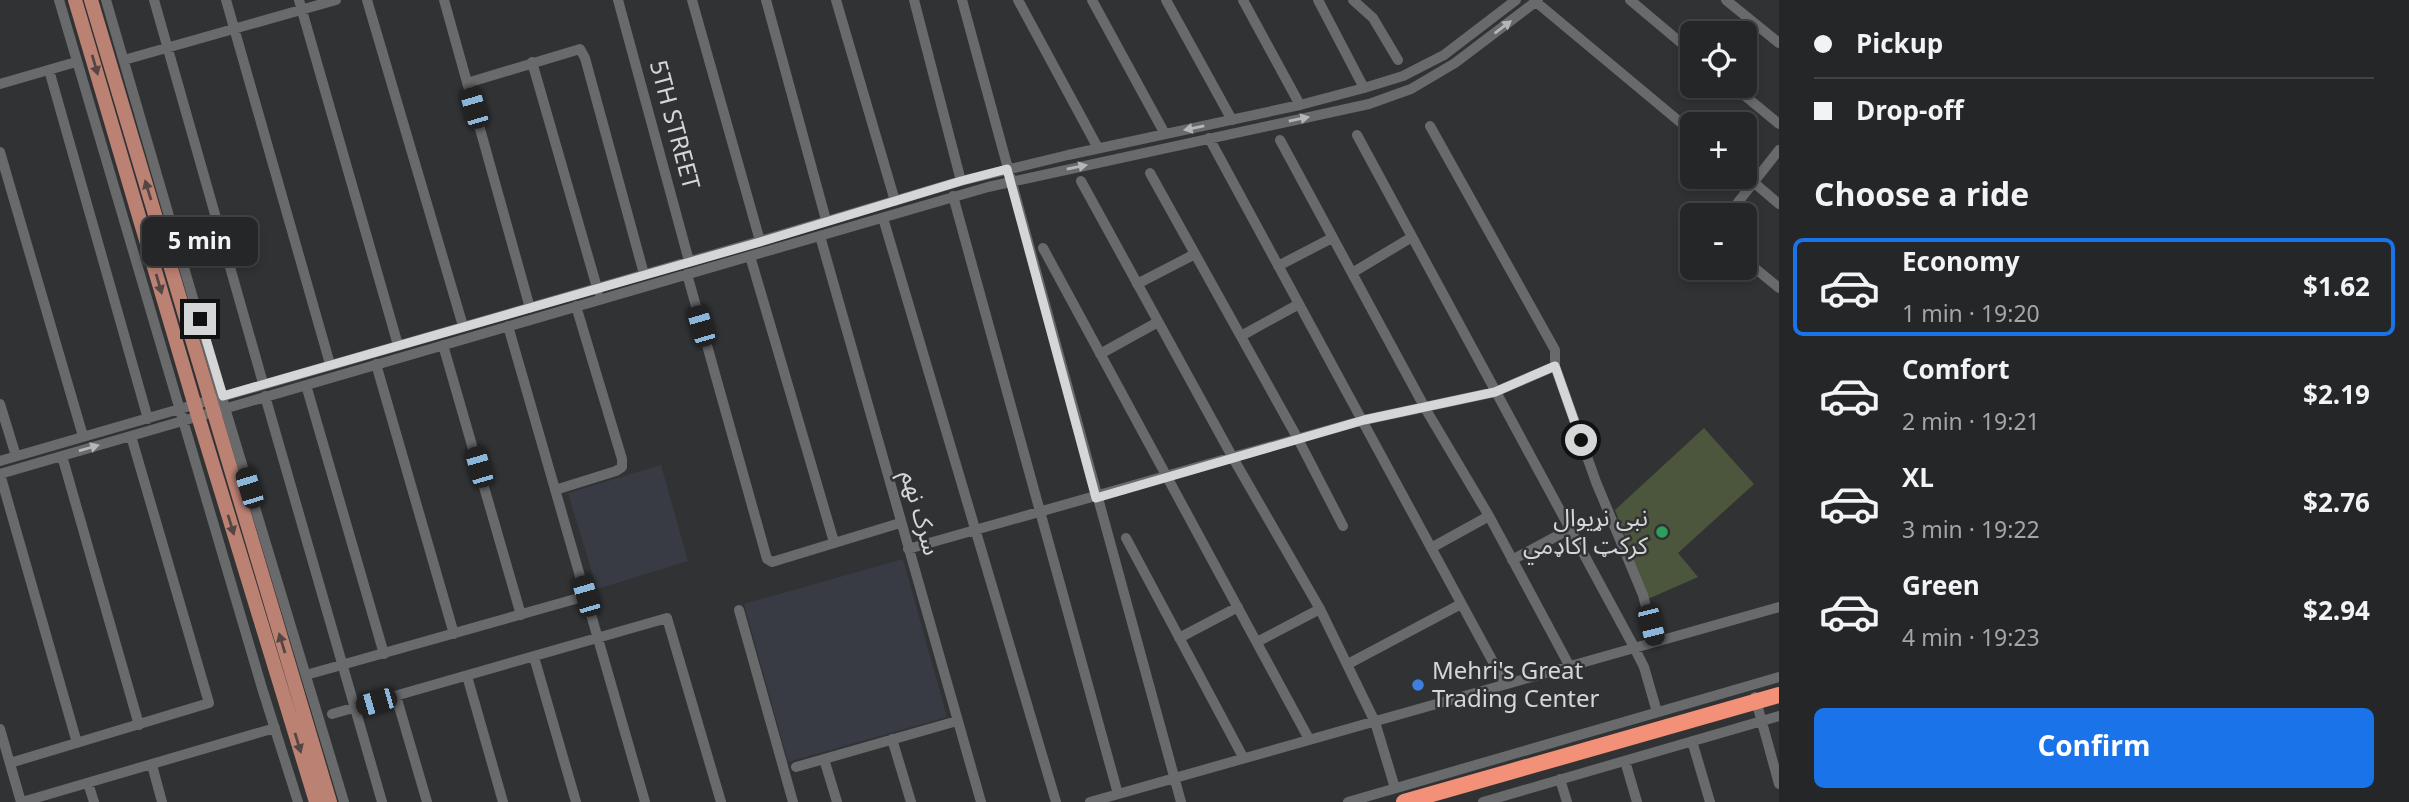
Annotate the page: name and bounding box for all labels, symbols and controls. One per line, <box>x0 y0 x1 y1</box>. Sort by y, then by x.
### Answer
text: Pickup <box>1856 17 1943 72</box>
one-way arrow <box>1494 19 1512 34</box>
map controls <box>1680 21 1757 280</box>
button: locate <box>1680 21 1757 98</box>
street label: 5TH STREET <box>632 54 716 196</box>
one-way arrow <box>90 55 100 76</box>
text: Drop-off <box>1856 84 1964 139</box>
car <box>459 85 490 131</box>
button: + <box>1680 112 1757 189</box>
one-way arrow <box>1288 114 1310 125</box>
one-way arrow <box>1183 122 1205 133</box>
one-way arrow <box>1066 161 1088 172</box>
text: Choose a ride <box>1814 162 2029 230</box>
one-way arrow <box>142 179 152 200</box>
button: − <box>1680 203 1757 280</box>
text: 5 min <box>168 217 232 266</box>
callout: 5 min <box>142 218 258 266</box>
text: Economy <box>1902 235 2020 290</box>
icon: car <box>1818 256 1881 319</box>
text: $1.62 <box>2303 260 2370 315</box>
one-way arrow <box>155 273 165 294</box>
text: 1 min · 19:20 <box>1902 290 2040 339</box>
route end <box>184 303 216 335</box>
car <box>686 303 717 349</box>
text: Comfort <box>1902 343 2009 398</box>
icon: car <box>1818 364 1881 427</box>
text: $2.19 <box>2303 368 2370 423</box>
text: 2 min · 19:21 <box>1902 398 2040 447</box>
route start <box>1565 424 1597 456</box>
one-way arrow <box>79 442 100 452</box>
car <box>464 444 495 490</box>
text: XL <box>1902 451 1934 506</box>
street label: سرک نهم <box>884 464 956 562</box>
car <box>233 465 266 511</box>
icon: car <box>1818 472 1881 535</box>
text: $2.76 <box>2303 476 2370 531</box>
place label: نبی نړیوال کرکټ اکاډمي <box>1523 493 1649 572</box>
text: 3 min · 19:22 <box>1902 506 2040 555</box>
one-way arrow <box>227 515 237 536</box>
marker: نبی نړیوال کرکټ اکاډمي <box>1654 524 1670 540</box>
text: Green <box>1902 559 1980 614</box>
car <box>571 573 602 619</box>
icon: car <box>1818 580 1881 643</box>
text: $2.94 <box>2303 584 2370 639</box>
car <box>1636 602 1667 648</box>
text: 4 min · 19:23 <box>1902 614 2040 663</box>
one-way arrow <box>277 632 287 653</box>
place label: Mehri's Great Trading Center <box>1432 646 1600 725</box>
marker: Mehri's Great Trading Center <box>1410 677 1426 693</box>
car <box>353 686 400 718</box>
button: Confirm <box>1814 708 2374 788</box>
one-way arrow <box>293 732 303 753</box>

